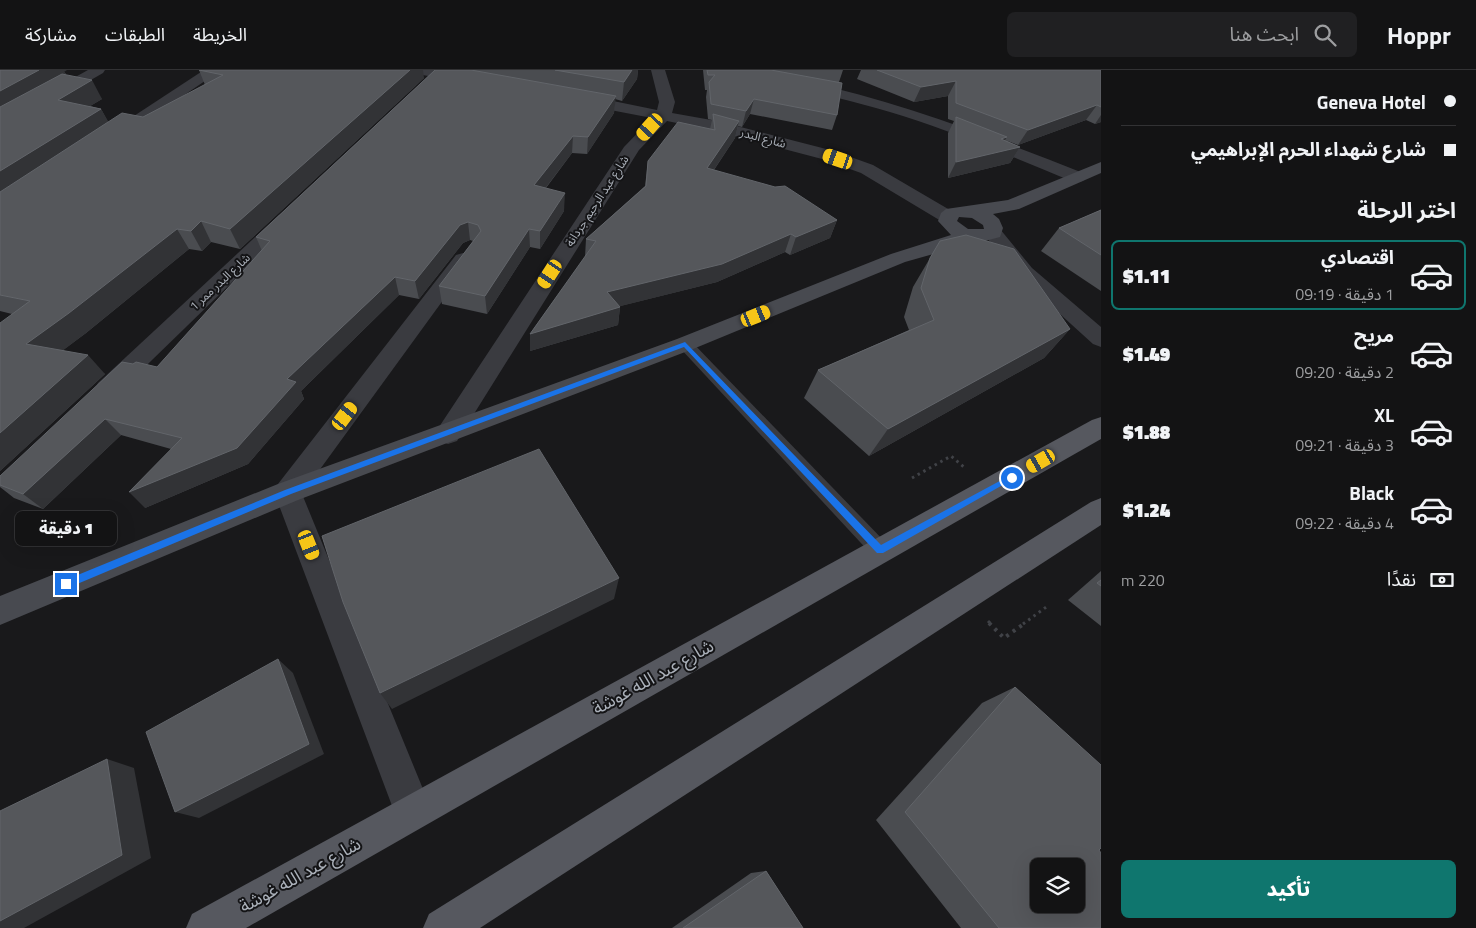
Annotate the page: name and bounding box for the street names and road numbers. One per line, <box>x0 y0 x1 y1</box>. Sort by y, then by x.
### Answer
street label: شارع البدر <box>737 122 788 153</box>
street label: شارع عبد الرحيم جردانة <box>560 151 633 250</box>
street label: شارع البدر ممر 1 <box>185 248 254 315</box>
street label: شارع عبد الله غوشة <box>587 632 719 722</box>
street label: شارع عبد الله غوشة <box>234 830 366 920</box>

